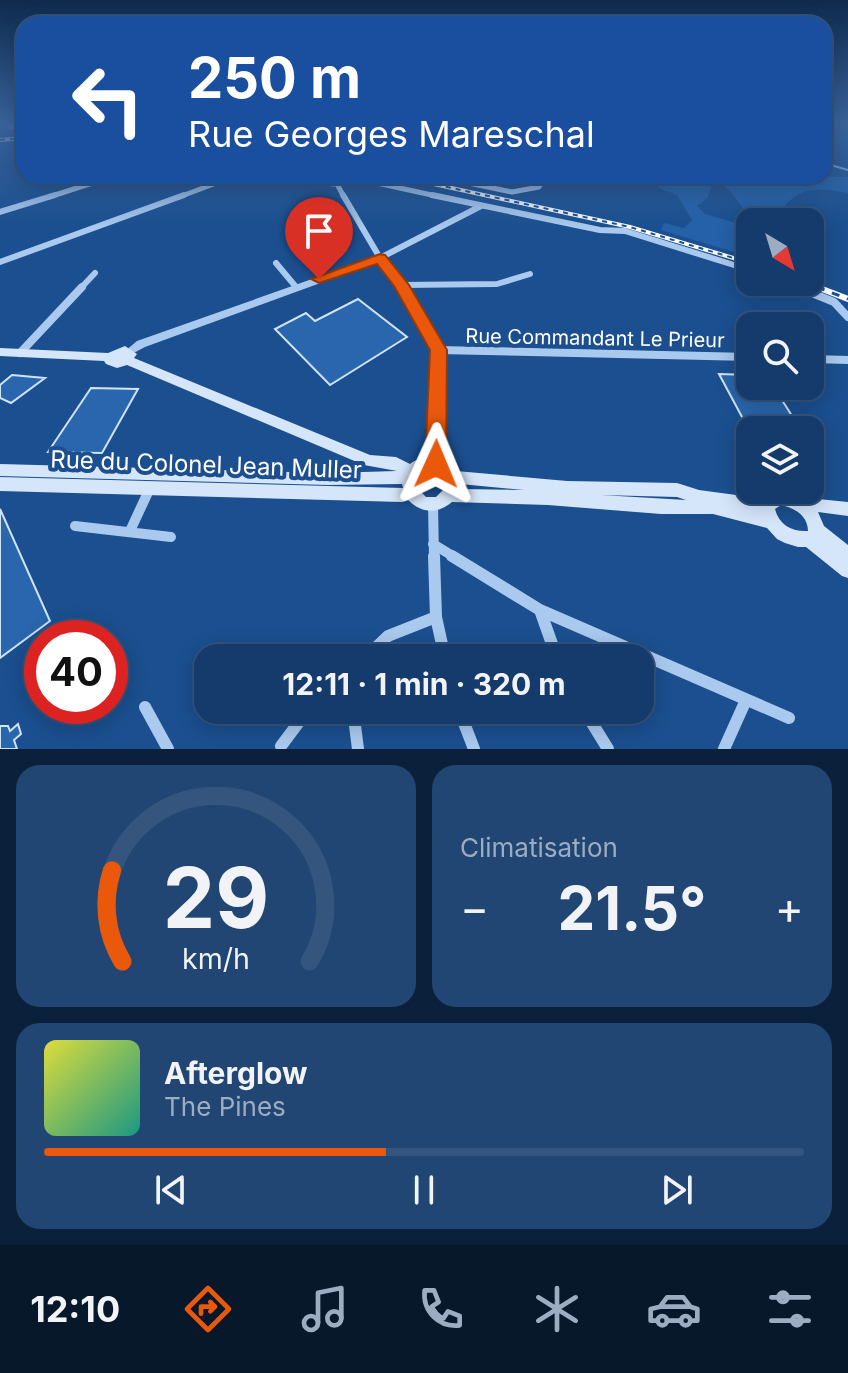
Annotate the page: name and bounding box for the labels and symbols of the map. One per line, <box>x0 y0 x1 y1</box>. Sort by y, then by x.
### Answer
pin <box>285 197 353 279</box>
north arrow <box>736 208 824 296</box>
street label: Rue Commandant Le Prieur <box>465 324 725 352</box>
position arrow <box>394 422 478 506</box>
street label: Rue du Colonel Jean Muller <box>50 445 362 484</box>
speed limit sign: 40 <box>24 620 128 724</box>

